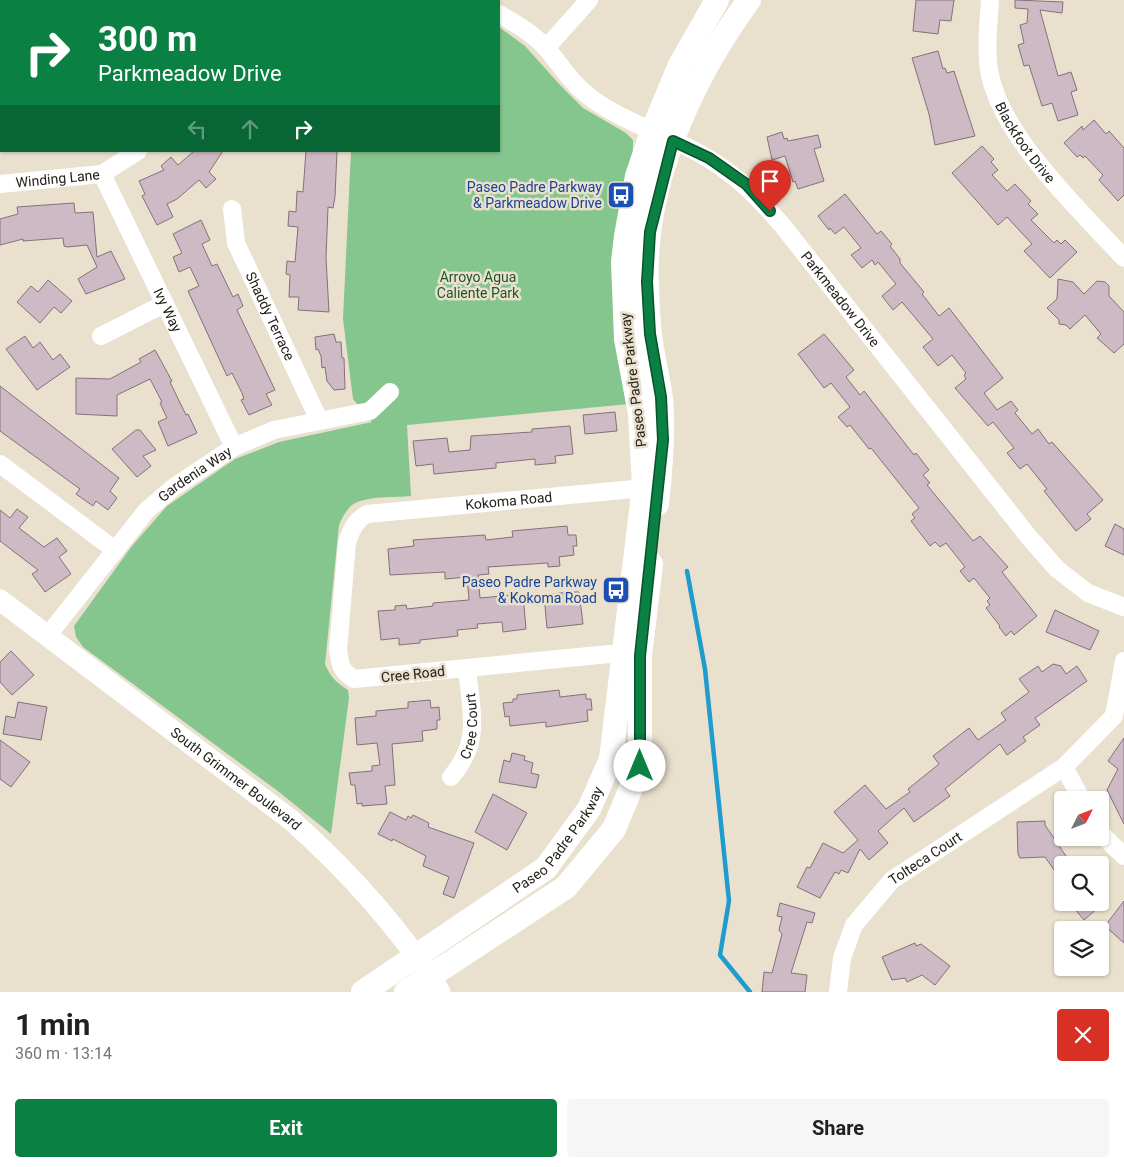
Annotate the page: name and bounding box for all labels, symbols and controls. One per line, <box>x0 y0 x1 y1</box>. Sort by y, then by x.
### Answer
text: 300 m <box>98 19 197 60</box>
icon: right <box>15 20 80 85</box>
text: Parkmeadow Drive <box>98 61 282 86</box>
street label: Blackfoot Drive <box>992 99 1059 186</box>
icon: left <box>183 115 211 143</box>
icon: ahead <box>236 115 264 143</box>
icon: right <box>289 115 317 143</box>
pin <box>749 160 791 211</box>
street label: Winding Lane <box>15 166 100 190</box>
icon: arrive <box>756 167 784 195</box>
place label: Paseo Padre Parkway & Parkmeadow Drive <box>467 179 602 211</box>
bus stop icon: Paseo Padre Parkway & Parkmeadow Drive <box>606 180 636 210</box>
street label: Parkmeadow Drive <box>798 248 883 350</box>
street label: Shaddy Terrace <box>243 269 298 363</box>
park label: Arroyo Agua Caliente Park <box>437 269 520 301</box>
street label: Ivy Way <box>150 285 185 335</box>
street label: Paseo Padre Parkway <box>617 312 649 448</box>
street label: Gardenia Way <box>155 443 235 505</box>
street label: Kokoma Road <box>465 489 553 513</box>
place label: Paseo Padre Parkway & Kokoma Road <box>462 574 597 606</box>
bus stop icon: Paseo Padre Parkway & Kokoma Road <box>601 575 631 605</box>
street label: Cree Road <box>380 663 446 685</box>
street label: Cree Court <box>457 692 480 762</box>
street label: South Grimmer Boulevard <box>168 724 305 833</box>
position arrow <box>613 739 665 791</box>
street label: Paseo Padre Parkway <box>509 784 606 896</box>
north arrow <box>1054 791 1109 846</box>
map controls <box>1054 791 1109 976</box>
street label: Tolteca Court <box>886 828 965 888</box>
button: search <box>1054 856 1109 911</box>
button: layers <box>1054 921 1109 976</box>
text: 1 min <box>15 1007 90 1042</box>
button: close <box>1057 1009 1109 1061</box>
text: 360 m · 13:14 <box>15 1044 112 1063</box>
button: Exit <box>15 1099 557 1157</box>
button: Share <box>567 1099 1109 1157</box>

